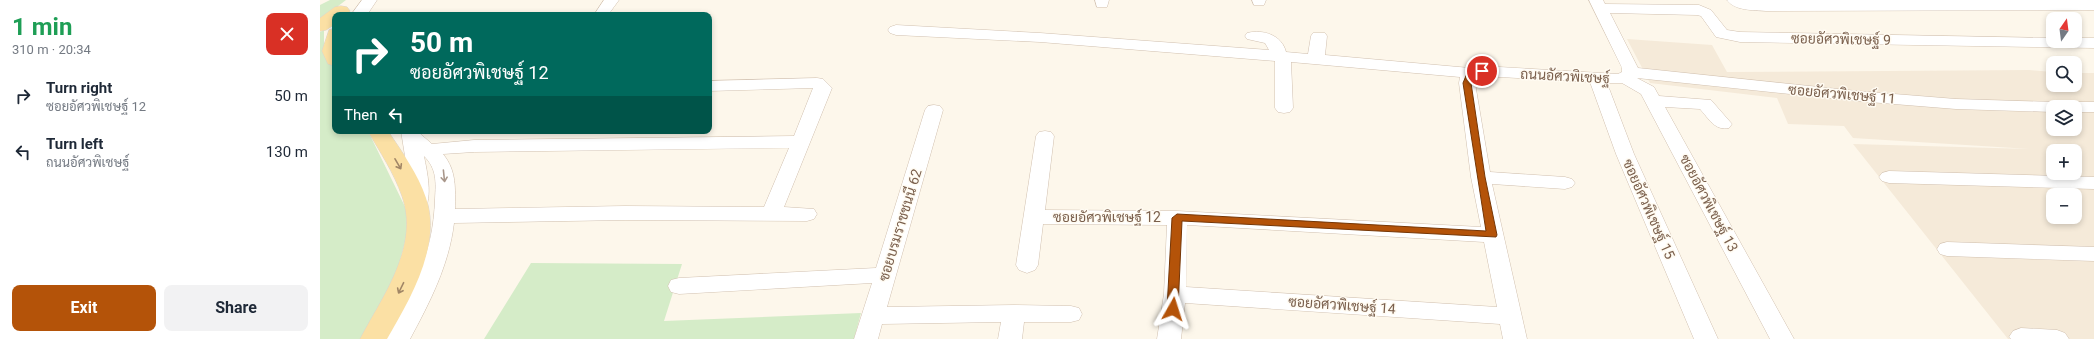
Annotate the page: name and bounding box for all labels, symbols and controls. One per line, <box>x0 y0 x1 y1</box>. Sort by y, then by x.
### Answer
north arrow <box>2046 12 2082 48</box>
map controls <box>2046 12 2082 224</box>
text: 1 min <box>12 13 72 41</box>
button: close <box>266 13 308 55</box>
text: 50 m <box>410 26 473 59</box>
icon: right <box>344 28 396 80</box>
street label: ซอยอัศวพิเชษฐ์ 9 <box>1791 29 1891 49</box>
text: 310 m · 20:34 <box>12 42 91 57</box>
pin <box>1465 54 1499 88</box>
button: search <box>2046 56 2082 92</box>
icon: arrive <box>1471 60 1493 82</box>
text: ซอยอัศวพิเชษฐ์ 12 <box>410 62 549 83</box>
street label: ถนนอัศวพิเชษฐ์ <box>1520 65 1610 87</box>
text: Turn right <box>46 79 112 97</box>
street label: ซอยอัศวพิเชษฐ์ 11 <box>1788 80 1896 108</box>
icon: right <box>12 85 34 107</box>
text: 50 m <box>274 87 308 105</box>
text: ซอยอัศวพิเชษฐ์ 12 <box>46 99 146 114</box>
button: layers <box>2046 100 2082 136</box>
icon: left <box>385 104 407 126</box>
text: Then <box>344 106 377 124</box>
text: Turn left <box>46 135 103 153</box>
icon: left <box>12 141 34 163</box>
text: 130 m <box>266 143 308 161</box>
button: + <box>2046 144 2082 180</box>
street label: ซอยอัศวพิเชษฐ์ 13 <box>1676 151 1742 255</box>
text: ถนนอัศวพิเชษฐ์ <box>46 155 129 170</box>
street label: ซอยอัศวพิเชษฐ์ 15 <box>1619 156 1679 262</box>
one-way arrow <box>394 158 402 170</box>
street label: ซอยบรมราชชนนี 62 <box>874 166 925 283</box>
one-way arrow <box>440 169 448 182</box>
button: − <box>2046 188 2082 224</box>
street label: ซอยอัศวพิเชษฐ์ 12 <box>1053 208 1161 226</box>
one-way arrow <box>397 281 404 293</box>
button: Exit <box>12 285 156 331</box>
button: Share <box>164 285 308 331</box>
position arrow <box>1152 288 1194 330</box>
street label: ซอยอัศวพิเชษฐ์ 14 <box>1288 292 1397 318</box>

